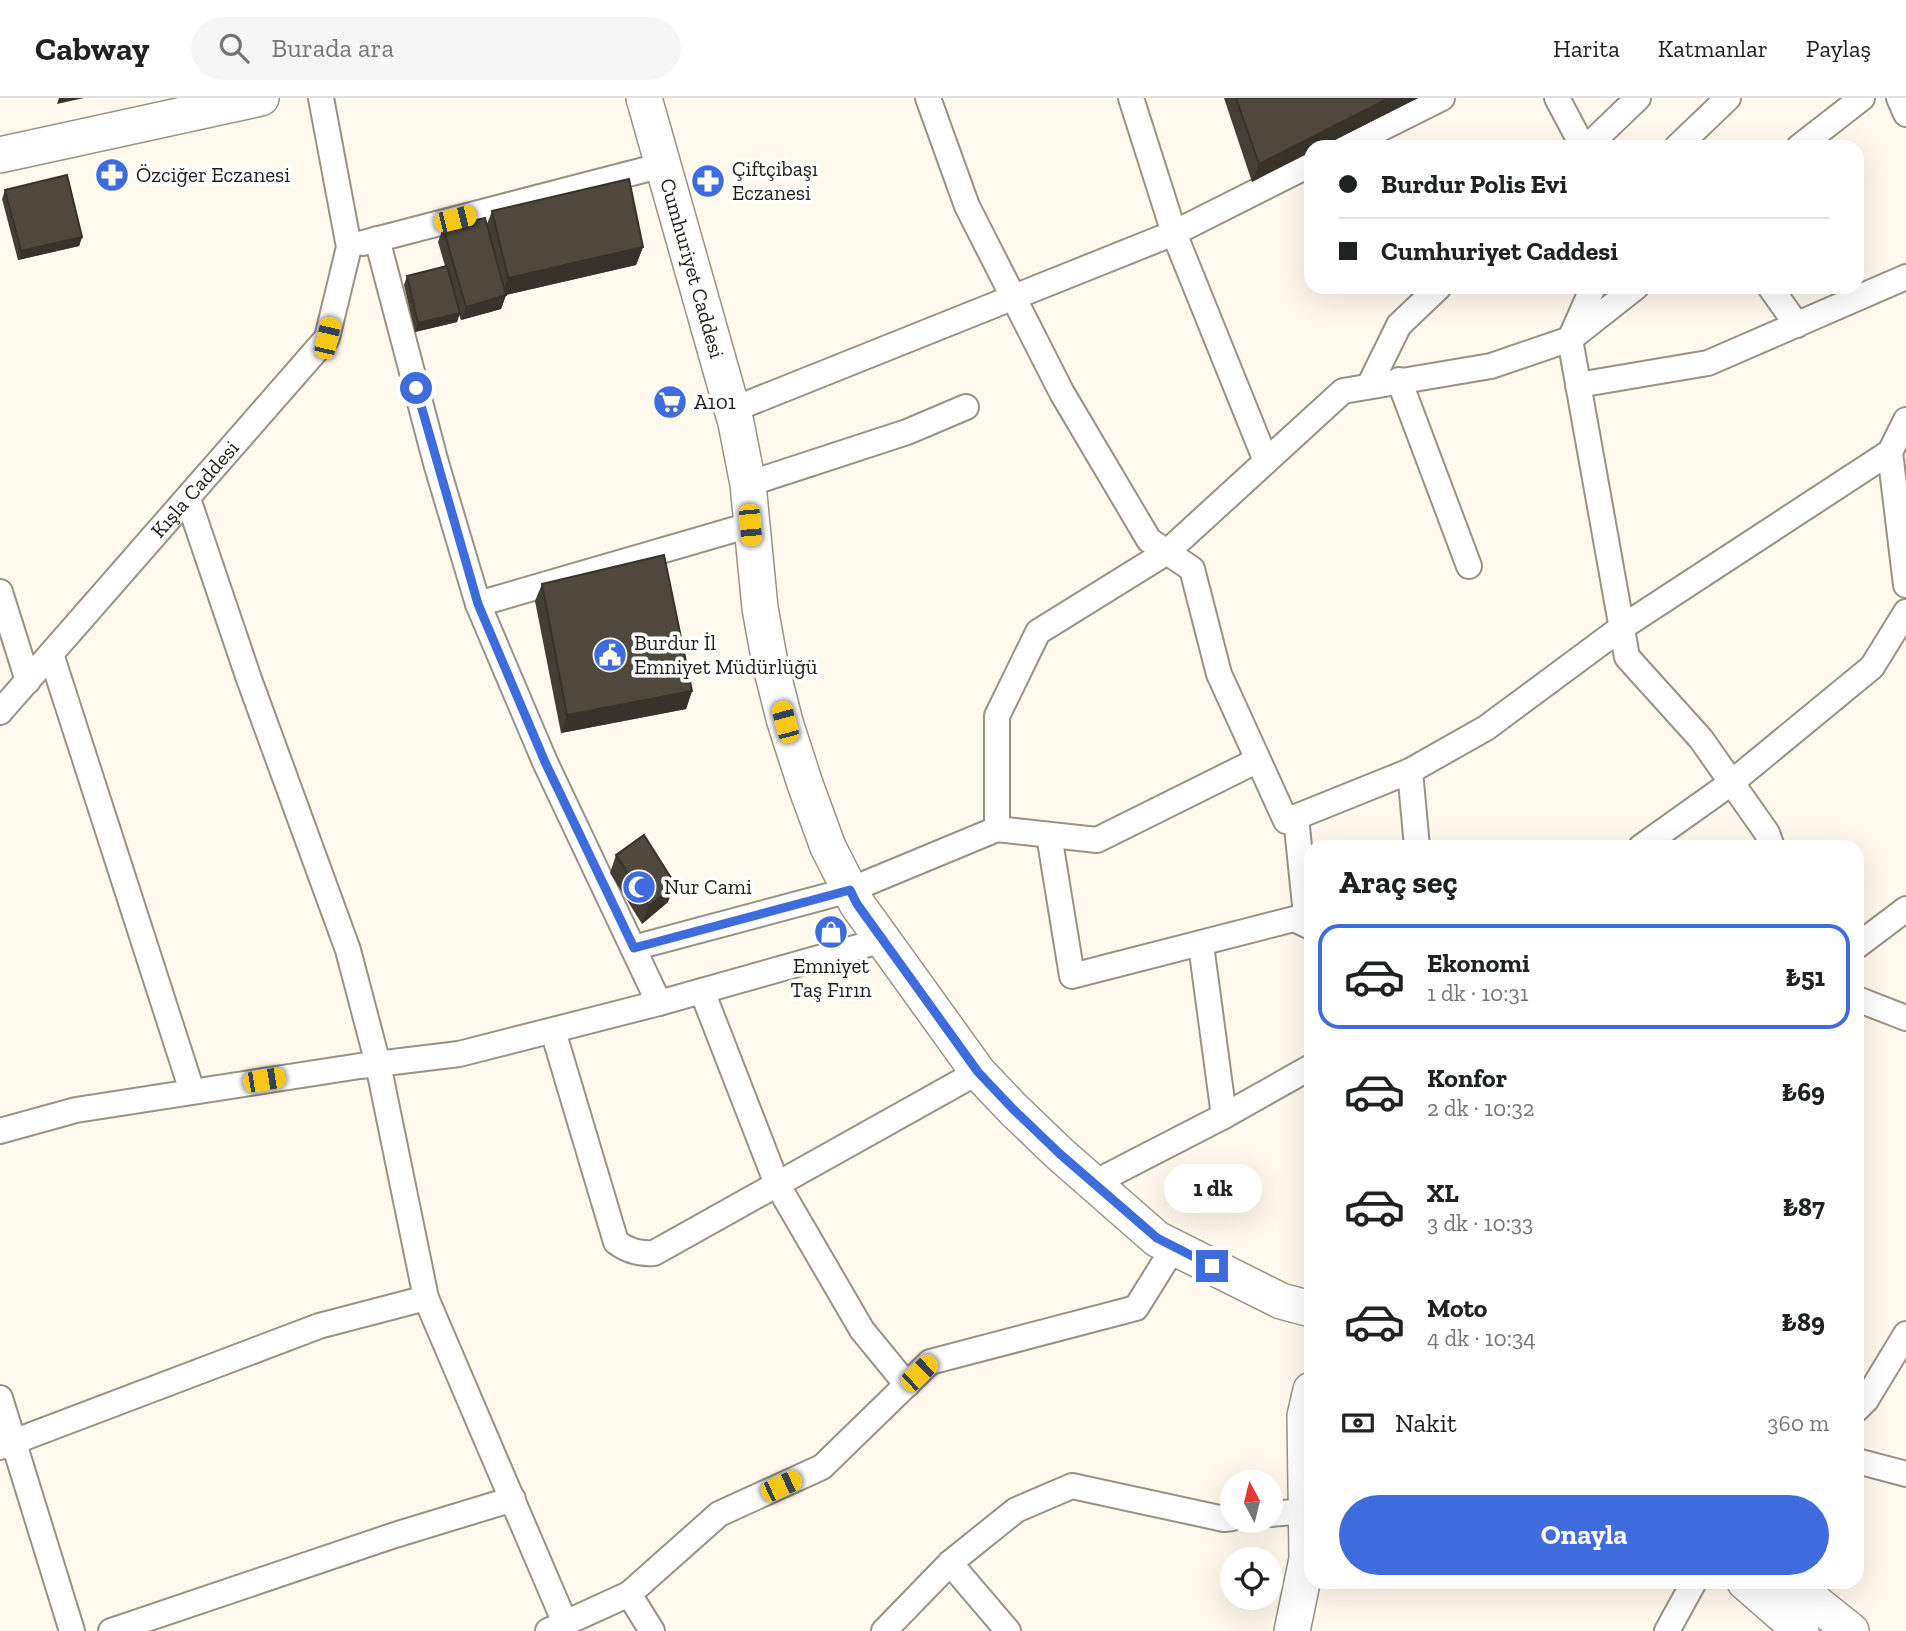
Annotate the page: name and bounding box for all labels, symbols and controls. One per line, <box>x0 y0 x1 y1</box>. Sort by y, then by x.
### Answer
search box <box>191 17 681 80</box>
text: Cabway <box>35 29 149 68</box>
icon: search <box>215 29 253 67</box>
text: Burada ara <box>271 32 394 64</box>
text: Harita <box>1553 34 1620 63</box>
text: Katmanlar <box>1658 34 1768 63</box>
text: Paylaş <box>1806 34 1871 63</box>
pharmacy icon: Özciğer Eczanesi <box>93 156 131 194</box>
place label: Çiftçibaşı Eczanesi <box>732 156 818 205</box>
place label: Özciğer Eczanesi <box>136 162 290 187</box>
pharmacy icon: Çiftçibaşı Eczanesi <box>689 162 727 200</box>
text: Burdur Polis Evi <box>1381 168 1567 200</box>
street label: Cumhuriyet Caddesi <box>655 175 730 361</box>
car <box>433 204 478 234</box>
text: Cumhuriyet Caddesi <box>1381 235 1618 267</box>
car <box>313 315 342 361</box>
route start <box>400 372 432 404</box>
supermarket icon: A101 <box>651 383 689 421</box>
place label: A101 <box>694 389 736 414</box>
street label: Kışla Caddesi <box>145 435 244 543</box>
car <box>738 503 763 547</box>
place label: Burdur İl Emniyet Müdürlüğü <box>634 630 818 679</box>
public building icon: Burdur İl Emniyet Müdürlüğü <box>591 636 629 674</box>
car <box>770 699 801 745</box>
text: Araç seç <box>1339 863 1458 901</box>
mosque icon: Nur Cami <box>620 868 658 906</box>
place label: Nur Cami <box>664 874 752 899</box>
shop icon: Emniyet Taş Fırın <box>812 913 850 951</box>
icon: car <box>1343 945 1406 1008</box>
text: Ekonomi <box>1427 947 1530 979</box>
place label: Emniyet Taş Fırın <box>791 953 871 1002</box>
text: ₺51 <box>1785 961 1825 993</box>
text: 1 dk · 10:31 <box>1427 979 1529 1007</box>
icon: car <box>1343 1060 1406 1123</box>
text: Konfor <box>1427 1062 1507 1094</box>
car <box>242 1066 287 1094</box>
text: ₺69 <box>1781 1076 1825 1108</box>
text: 2 dk · 10:32 <box>1427 1094 1534 1122</box>
callout: 1 dk <box>1163 1164 1261 1214</box>
text: 1 dk <box>1193 1174 1233 1202</box>
icon: car <box>1343 1175 1406 1238</box>
text: XL <box>1427 1177 1459 1209</box>
text: ₺87 <box>1782 1191 1825 1223</box>
text: 3 dk · 10:33 <box>1427 1209 1533 1237</box>
route end <box>1196 1250 1228 1282</box>
icon: car <box>1343 1290 1406 1353</box>
text: Moto <box>1427 1292 1487 1324</box>
text: ₺89 <box>1781 1306 1825 1338</box>
text: 4 dk · 10:34 <box>1427 1324 1536 1352</box>
car <box>897 1351 942 1395</box>
icon: cash <box>1339 1404 1377 1442</box>
text: Nakit <box>1395 1407 1457 1439</box>
text: 360 m <box>1767 1409 1829 1437</box>
car <box>758 1468 805 1504</box>
north arrow <box>1220 1470 1283 1533</box>
map controls <box>1220 1470 1283 1610</box>
button: Onayla <box>1339 1495 1829 1575</box>
button: locate <box>1220 1547 1283 1610</box>

